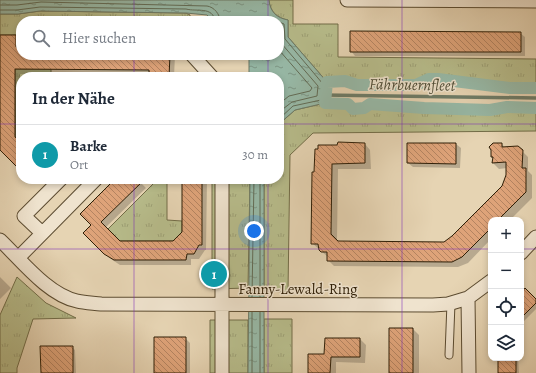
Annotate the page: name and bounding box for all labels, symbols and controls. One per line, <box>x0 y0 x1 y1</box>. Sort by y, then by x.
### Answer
search box <box>16 16 284 60</box>
icon: search <box>30 27 52 49</box>
text: Hier suchen <box>62 28 136 48</box>
water label: Fährbuernfleet <box>369 73 457 97</box>
text: In der Nähe <box>32 87 115 110</box>
text: Barke <box>70 136 107 156</box>
text: 1 <box>43 146 47 163</box>
text: 30 m <box>242 146 268 163</box>
text: Ort <box>70 156 88 173</box>
map controls <box>488 217 524 361</box>
button: + <box>488 217 524 253</box>
your location <box>244 221 264 241</box>
button: − <box>488 253 524 289</box>
pin: 1 <box>201 259 227 289</box>
street label: Fanny-Lewald-Ring <box>238 279 358 299</box>
button: locate <box>488 289 524 325</box>
button: layers <box>488 325 524 361</box>

